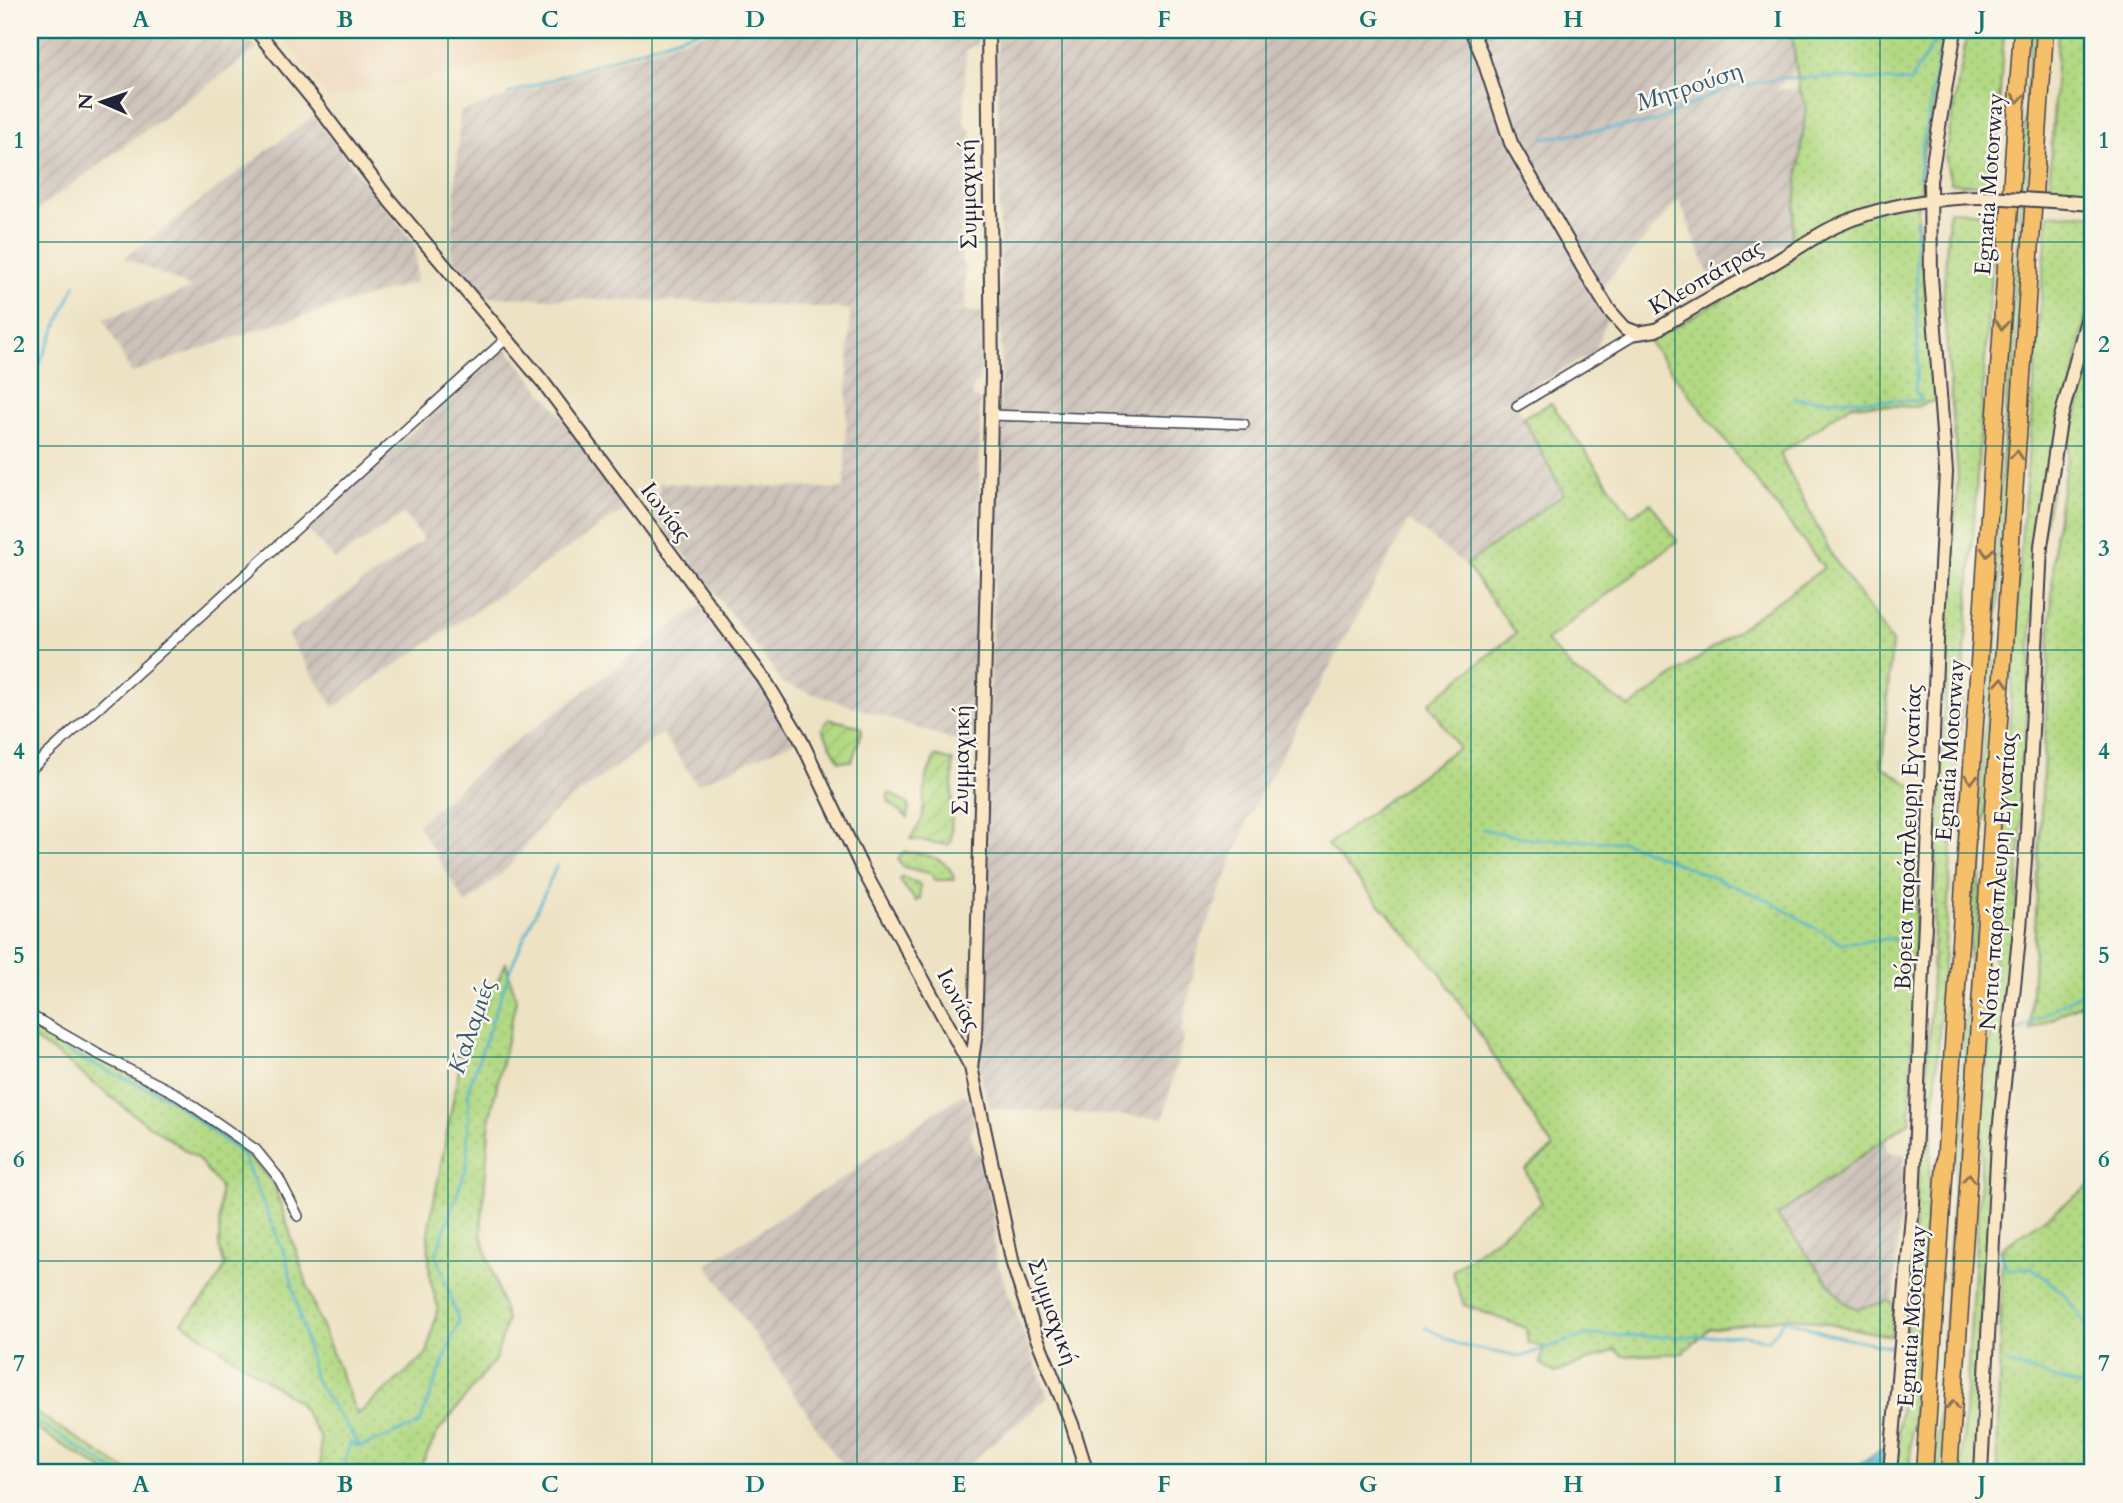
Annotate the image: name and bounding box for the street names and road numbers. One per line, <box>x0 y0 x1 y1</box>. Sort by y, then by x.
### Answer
street label: Egnatia Motorway <box>1967 92 2011 276</box>
street label: Συμμαχική <box>952 138 984 250</box>
street label: Κλεοπάτρας <box>1643 232 1769 322</box>
street label: Ιωνίας <box>633 476 699 548</box>
street label: Egnatia Motorway <box>1928 658 1972 842</box>
street label: Βόρεια παράπλευρη Εγνατίας <box>1887 683 1929 991</box>
street label: Συμμαχική <box>945 704 977 816</box>
street label: Νότια παράπλευρη Εγνατίας <box>1972 731 2024 1031</box>
street label: Ιωνίας <box>930 963 989 1037</box>
street label: Egnatia Motorway <box>1890 1224 1934 1408</box>
street label: Συμμαχική <box>1020 1254 1086 1370</box>

